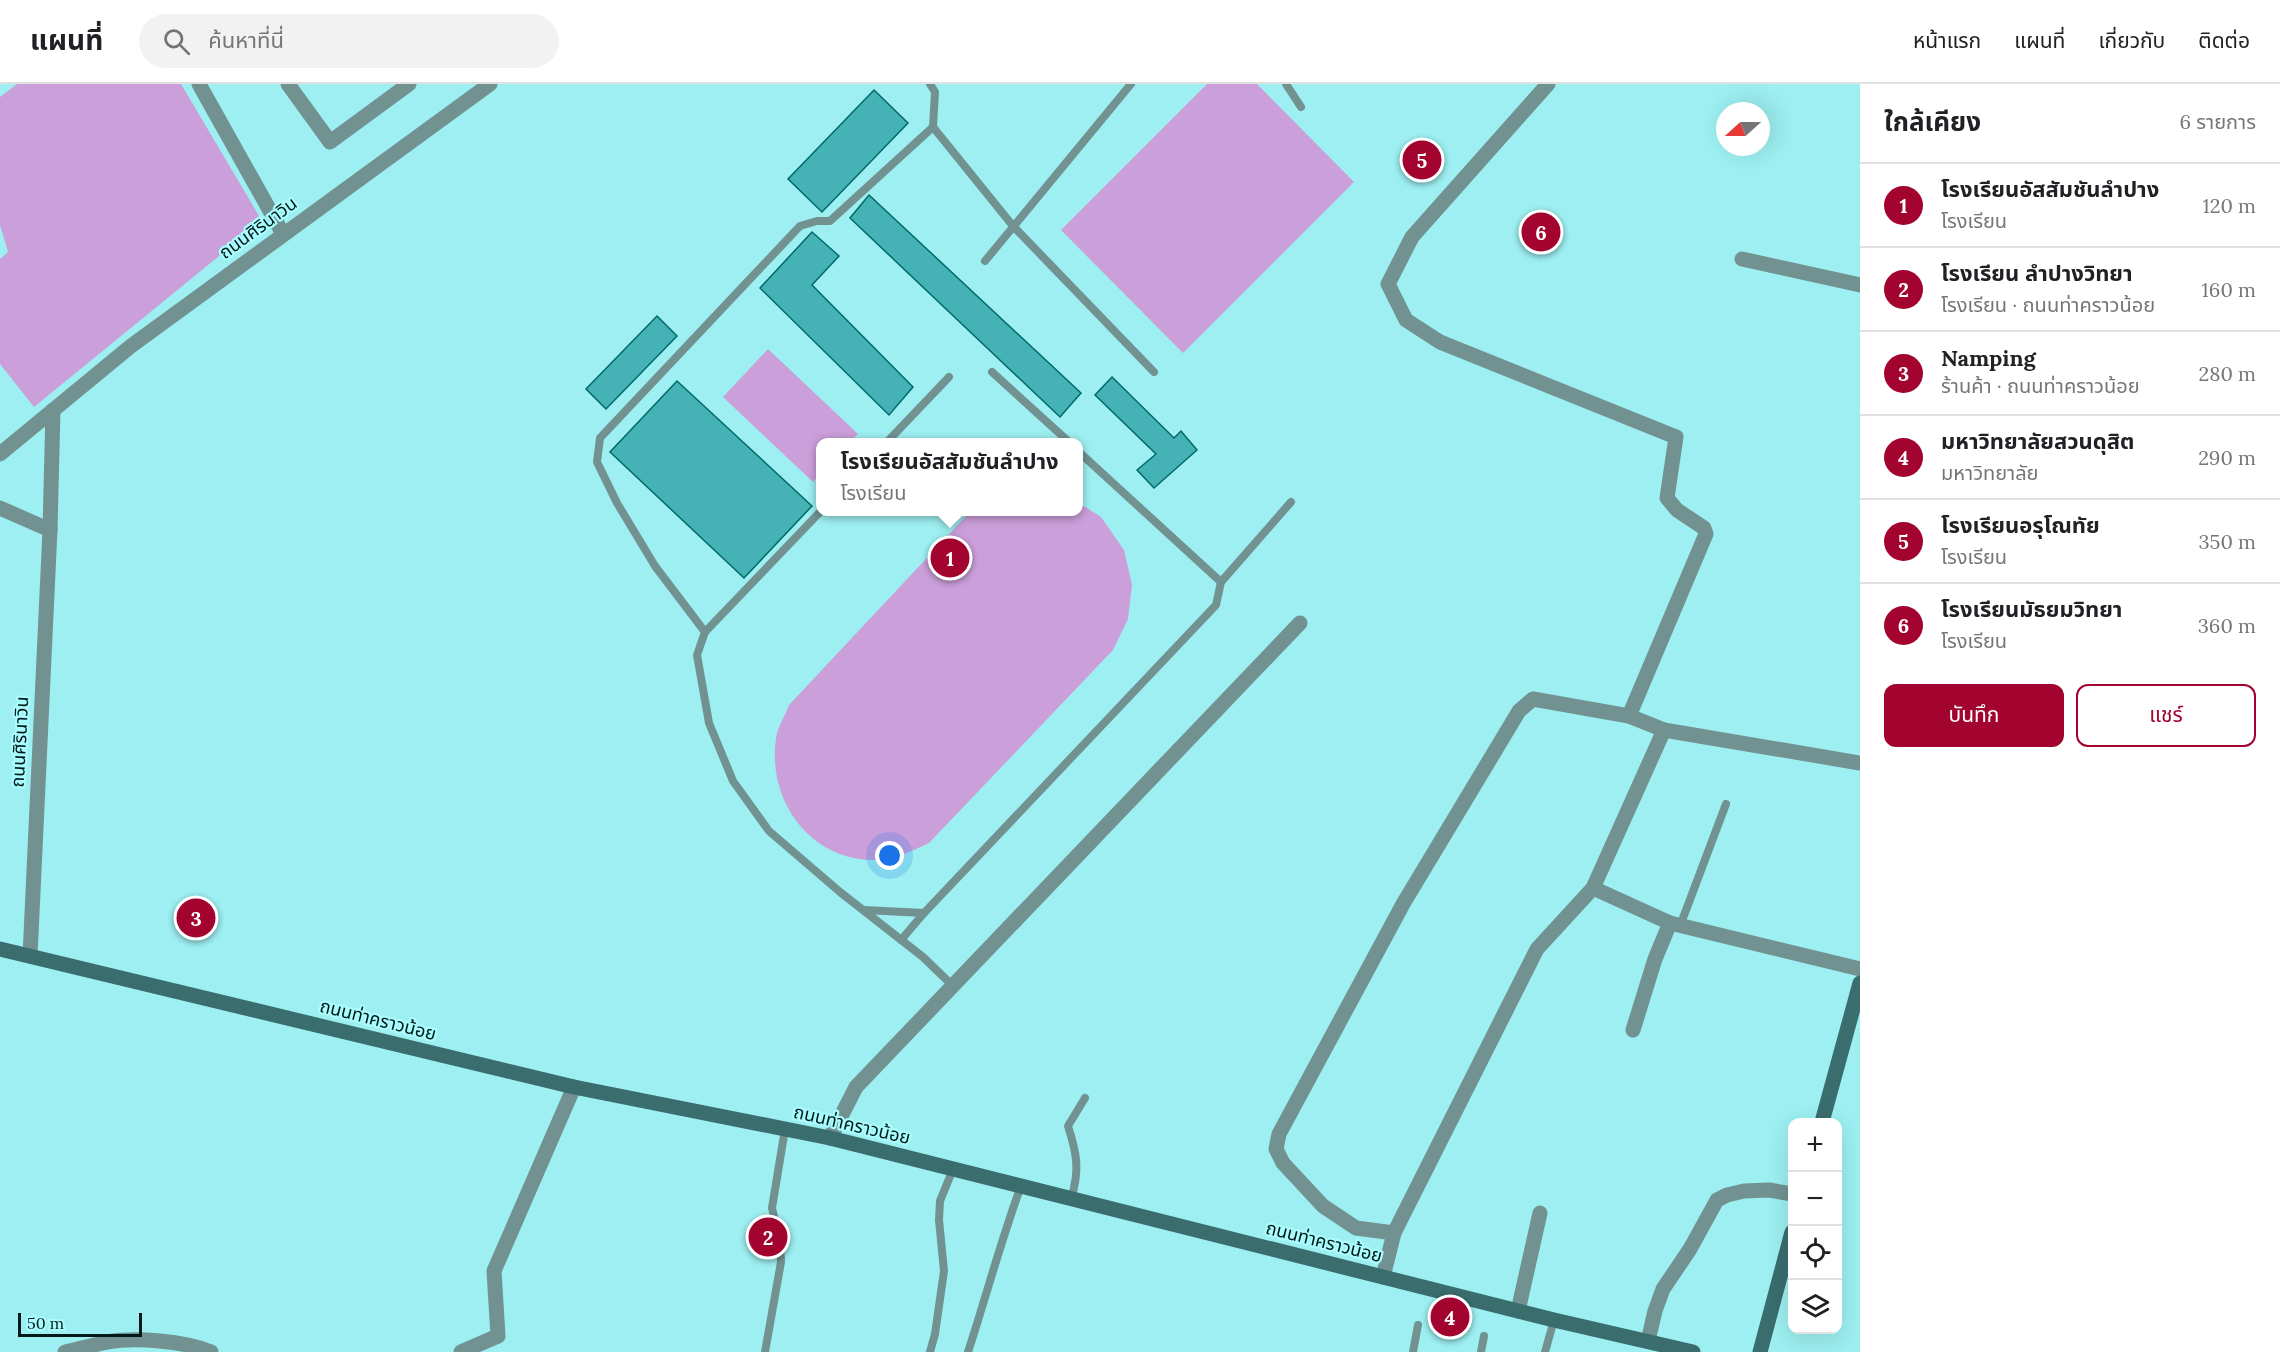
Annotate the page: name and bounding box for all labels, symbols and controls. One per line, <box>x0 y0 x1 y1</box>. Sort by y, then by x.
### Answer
search box <box>139 14 559 68</box>
text: แผนที่ <box>30 22 103 58</box>
icon: search <box>160 25 193 58</box>
text: ค้นหาที่นี่ <box>208 26 284 54</box>
text: หน้าแรก <box>1913 27 1981 54</box>
text: แผนที่ <box>2014 27 2065 54</box>
text: เกี่ยวกับ <box>2098 27 2165 54</box>
text: ติดต่อ <box>2198 27 2250 54</box>
north arrow <box>1716 102 1770 156</box>
text: ใกล้เคียง <box>1884 105 1981 138</box>
text: 6 รายการ <box>2180 109 2256 134</box>
pin: 5 <box>1402 138 1442 182</box>
text: โรงเรียนอัสสัมชันลำปาง <box>1941 175 2159 203</box>
street label: ถนนศิรินาวิน <box>214 191 301 264</box>
text: 1 <box>1899 193 1908 218</box>
text: 120 m <box>2202 193 2256 218</box>
text: โรงเรียน <box>1941 208 2007 233</box>
pin: 6 <box>1522 210 1560 254</box>
text: โรงเรียน ลำปางวิทยา <box>1941 259 2133 287</box>
text: 2 <box>1898 277 1909 302</box>
text: 160 m <box>2202 277 2256 302</box>
text: โรงเรียน · ถนนท่าคราวน้อย <box>1941 292 2155 317</box>
text: Namping <box>1941 344 2036 372</box>
text: 3 <box>1898 361 1909 386</box>
text: 280 m <box>2198 361 2256 386</box>
text: ร้านค้า · ถนนท่าคราวน้อย <box>1941 373 2140 398</box>
text: มหาวิทยาลัยสวนดุสิต <box>1941 427 2134 455</box>
popup <box>816 438 1083 516</box>
text: 4 <box>1898 445 1909 470</box>
text: 290 m <box>2198 445 2256 470</box>
text: โรงเรียนอัสสัมชันลำปาง <box>840 447 1059 475</box>
text: มหาวิทยาลัย <box>1941 460 2038 485</box>
text: โรงเรียน <box>840 480 906 505</box>
text: โรงเรียนอรุโณทัย <box>1941 511 2100 539</box>
text: 5 <box>1898 529 1909 554</box>
text: 350 m <box>2198 529 2256 554</box>
pin: 1 <box>930 536 970 580</box>
text: โรงเรียน <box>1941 544 2007 569</box>
text: โรงเรียนมัธยมวิทยา <box>1941 595 2122 623</box>
text: 6 <box>1898 613 1909 638</box>
text: 360 m <box>2198 613 2256 638</box>
text: โรงเรียน <box>1941 628 2007 653</box>
button: บันทึก <box>1884 684 2064 747</box>
button: แชร์ <box>2076 684 2256 747</box>
street label: ถนนศิรินาวิน <box>6 696 33 788</box>
your location <box>875 841 904 870</box>
pin: 3 <box>176 896 216 940</box>
street label: ถนนท่าคราวน้อย <box>317 994 439 1045</box>
street label: ถนนท่าคราวน้อย <box>791 1100 913 1149</box>
map controls <box>1788 1118 1842 1334</box>
button: + <box>1788 1118 1842 1172</box>
button: − <box>1788 1172 1842 1226</box>
pin: 2 <box>748 1214 788 1260</box>
street label: ถนนท่าคราวน้อย <box>1263 1216 1385 1267</box>
button: locate <box>1788 1226 1842 1280</box>
button: layers <box>1788 1280 1842 1334</box>
pin: 4 <box>1430 1294 1470 1340</box>
scale bar <box>18 1310 142 1338</box>
text: 50 m <box>27 1313 64 1333</box>

